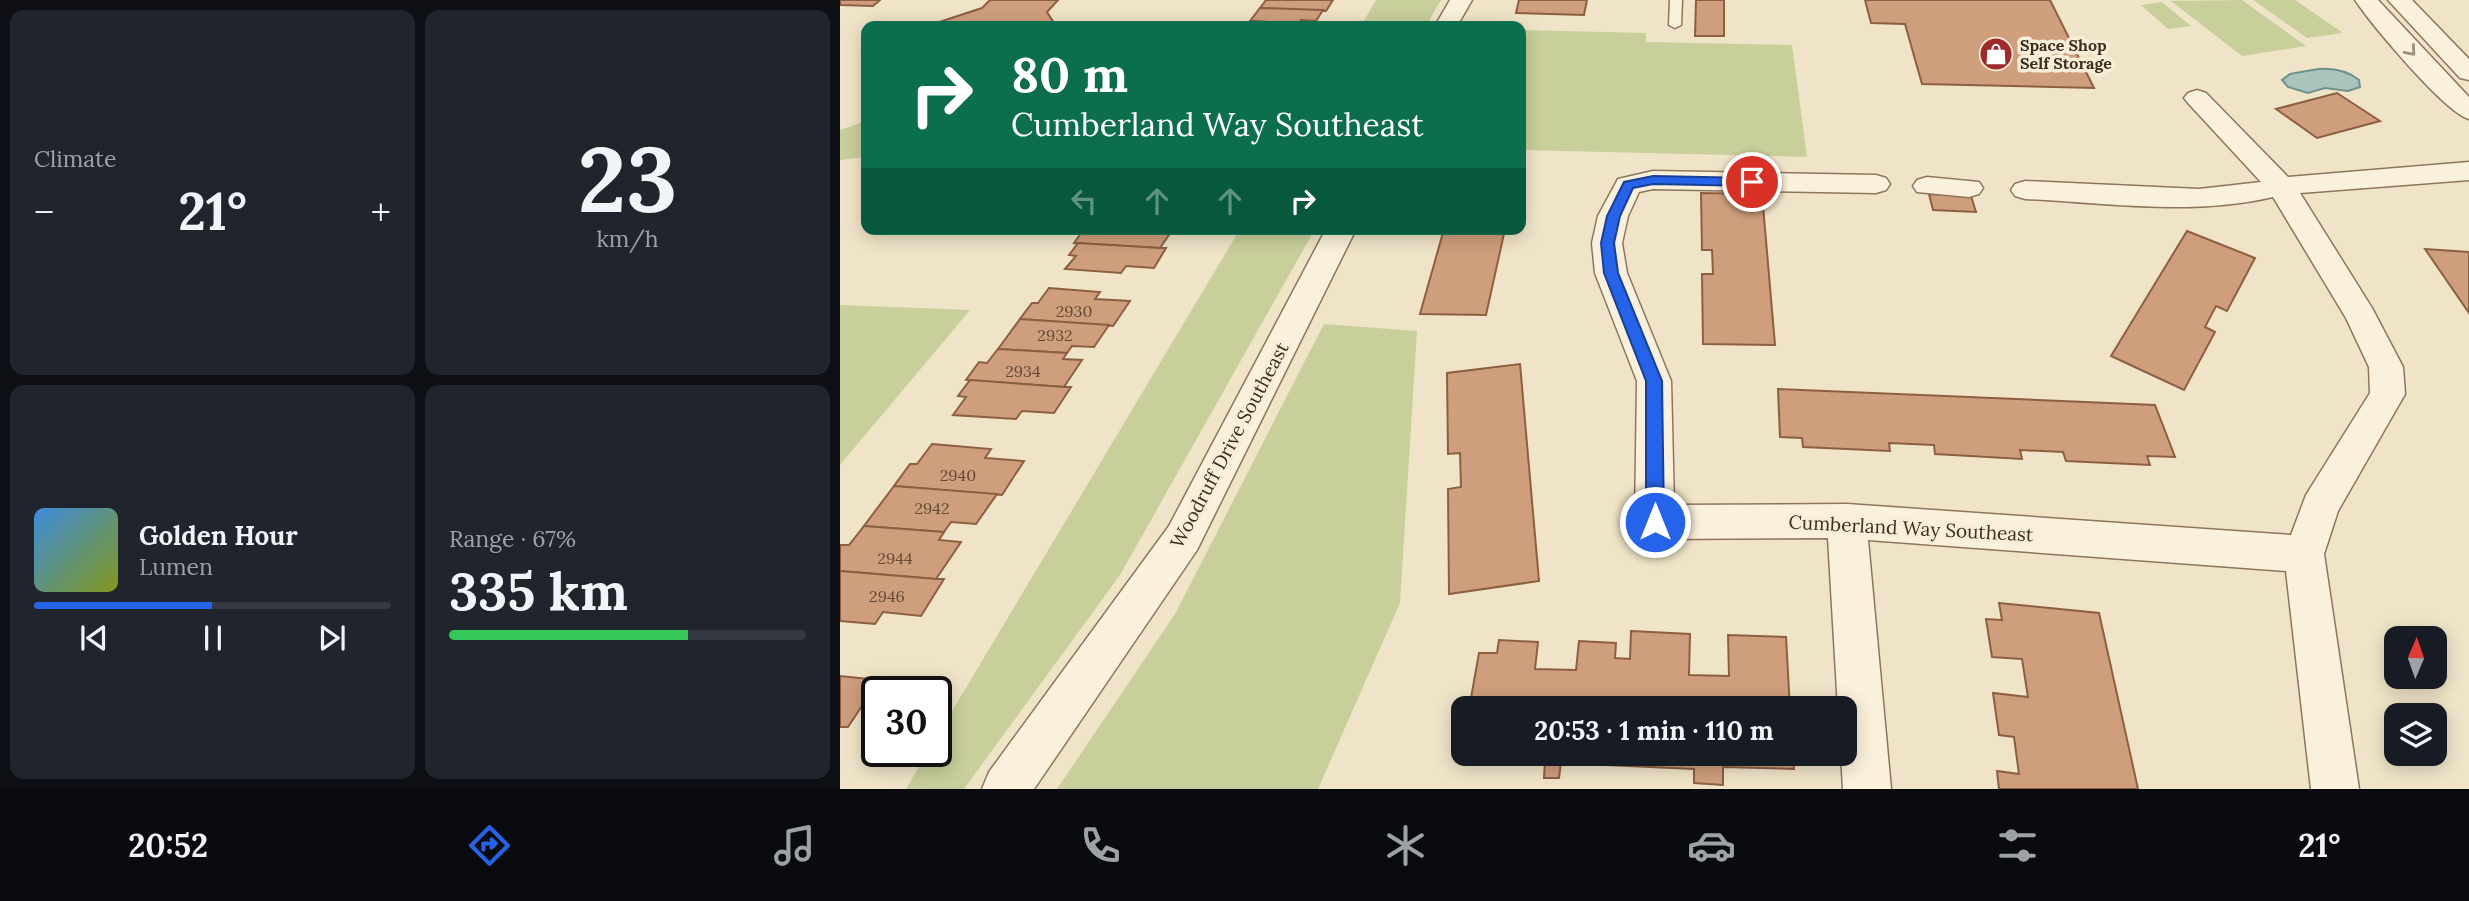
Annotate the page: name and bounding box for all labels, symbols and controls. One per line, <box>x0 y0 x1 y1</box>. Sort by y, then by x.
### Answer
shop icon: Space Shop Self Storage <box>1977 35 2015 73</box>
place label: Space Shop Self Storage <box>2020 35 2112 73</box>
text: 80 m <box>1011 43 1128 105</box>
one-way arrow <box>2403 43 2415 56</box>
icon: right <box>896 49 987 140</box>
text: Cumberland Way Southeast <box>1011 104 1424 145</box>
text: 23 <box>578 120 677 237</box>
text: Climate <box>34 144 116 173</box>
pin <box>1722 152 1782 212</box>
icon: arrive <box>1733 163 1771 201</box>
text: 21° <box>178 178 247 244</box>
icon: left <box>1065 182 1103 220</box>
icon: ahead <box>1138 182 1176 220</box>
icon: ahead <box>1211 182 1249 220</box>
icon: right <box>1284 182 1322 220</box>
text: − <box>34 188 54 236</box>
text: + <box>371 188 391 236</box>
text: km/h <box>596 224 659 253</box>
house number: 2930 <box>1056 301 1092 321</box>
house number: 2932 <box>1037 325 1073 345</box>
street label: Woodruff Drive Southeast <box>1164 337 1294 552</box>
house number: 2934 <box>1005 361 1041 381</box>
house number: 2940 <box>940 465 976 485</box>
position arrow <box>1618 485 1692 559</box>
house number: 2942 <box>914 498 950 518</box>
street label: Cumberland Way Southeast <box>1788 510 2035 546</box>
text: Golden Hour <box>139 519 298 552</box>
text: Range · 67% <box>449 524 576 553</box>
house number: 2944 <box>877 548 913 568</box>
text: Lumen <box>139 552 213 581</box>
text: 335 km <box>449 558 628 624</box>
house number: 2946 <box>869 586 905 606</box>
icon: previous <box>75 619 113 657</box>
icon: pause <box>194 619 232 657</box>
icon: next <box>313 619 351 657</box>
north arrow <box>2384 626 2446 690</box>
map controls <box>2384 626 2447 766</box>
speed limit sign: 30 <box>861 676 952 767</box>
button: layers <box>2384 703 2447 766</box>
text: 20:53 · 1 min · 110 m <box>1534 714 1774 747</box>
icon: directions <box>465 821 514 870</box>
icon: music <box>770 821 819 870</box>
icon: phone <box>1076 821 1125 870</box>
icon: climate <box>1381 821 1430 870</box>
icon: car <box>1687 821 1736 870</box>
icon: filters <box>1993 821 2042 870</box>
text: 20:52 <box>128 825 208 866</box>
text: 21° <box>2298 825 2341 866</box>

